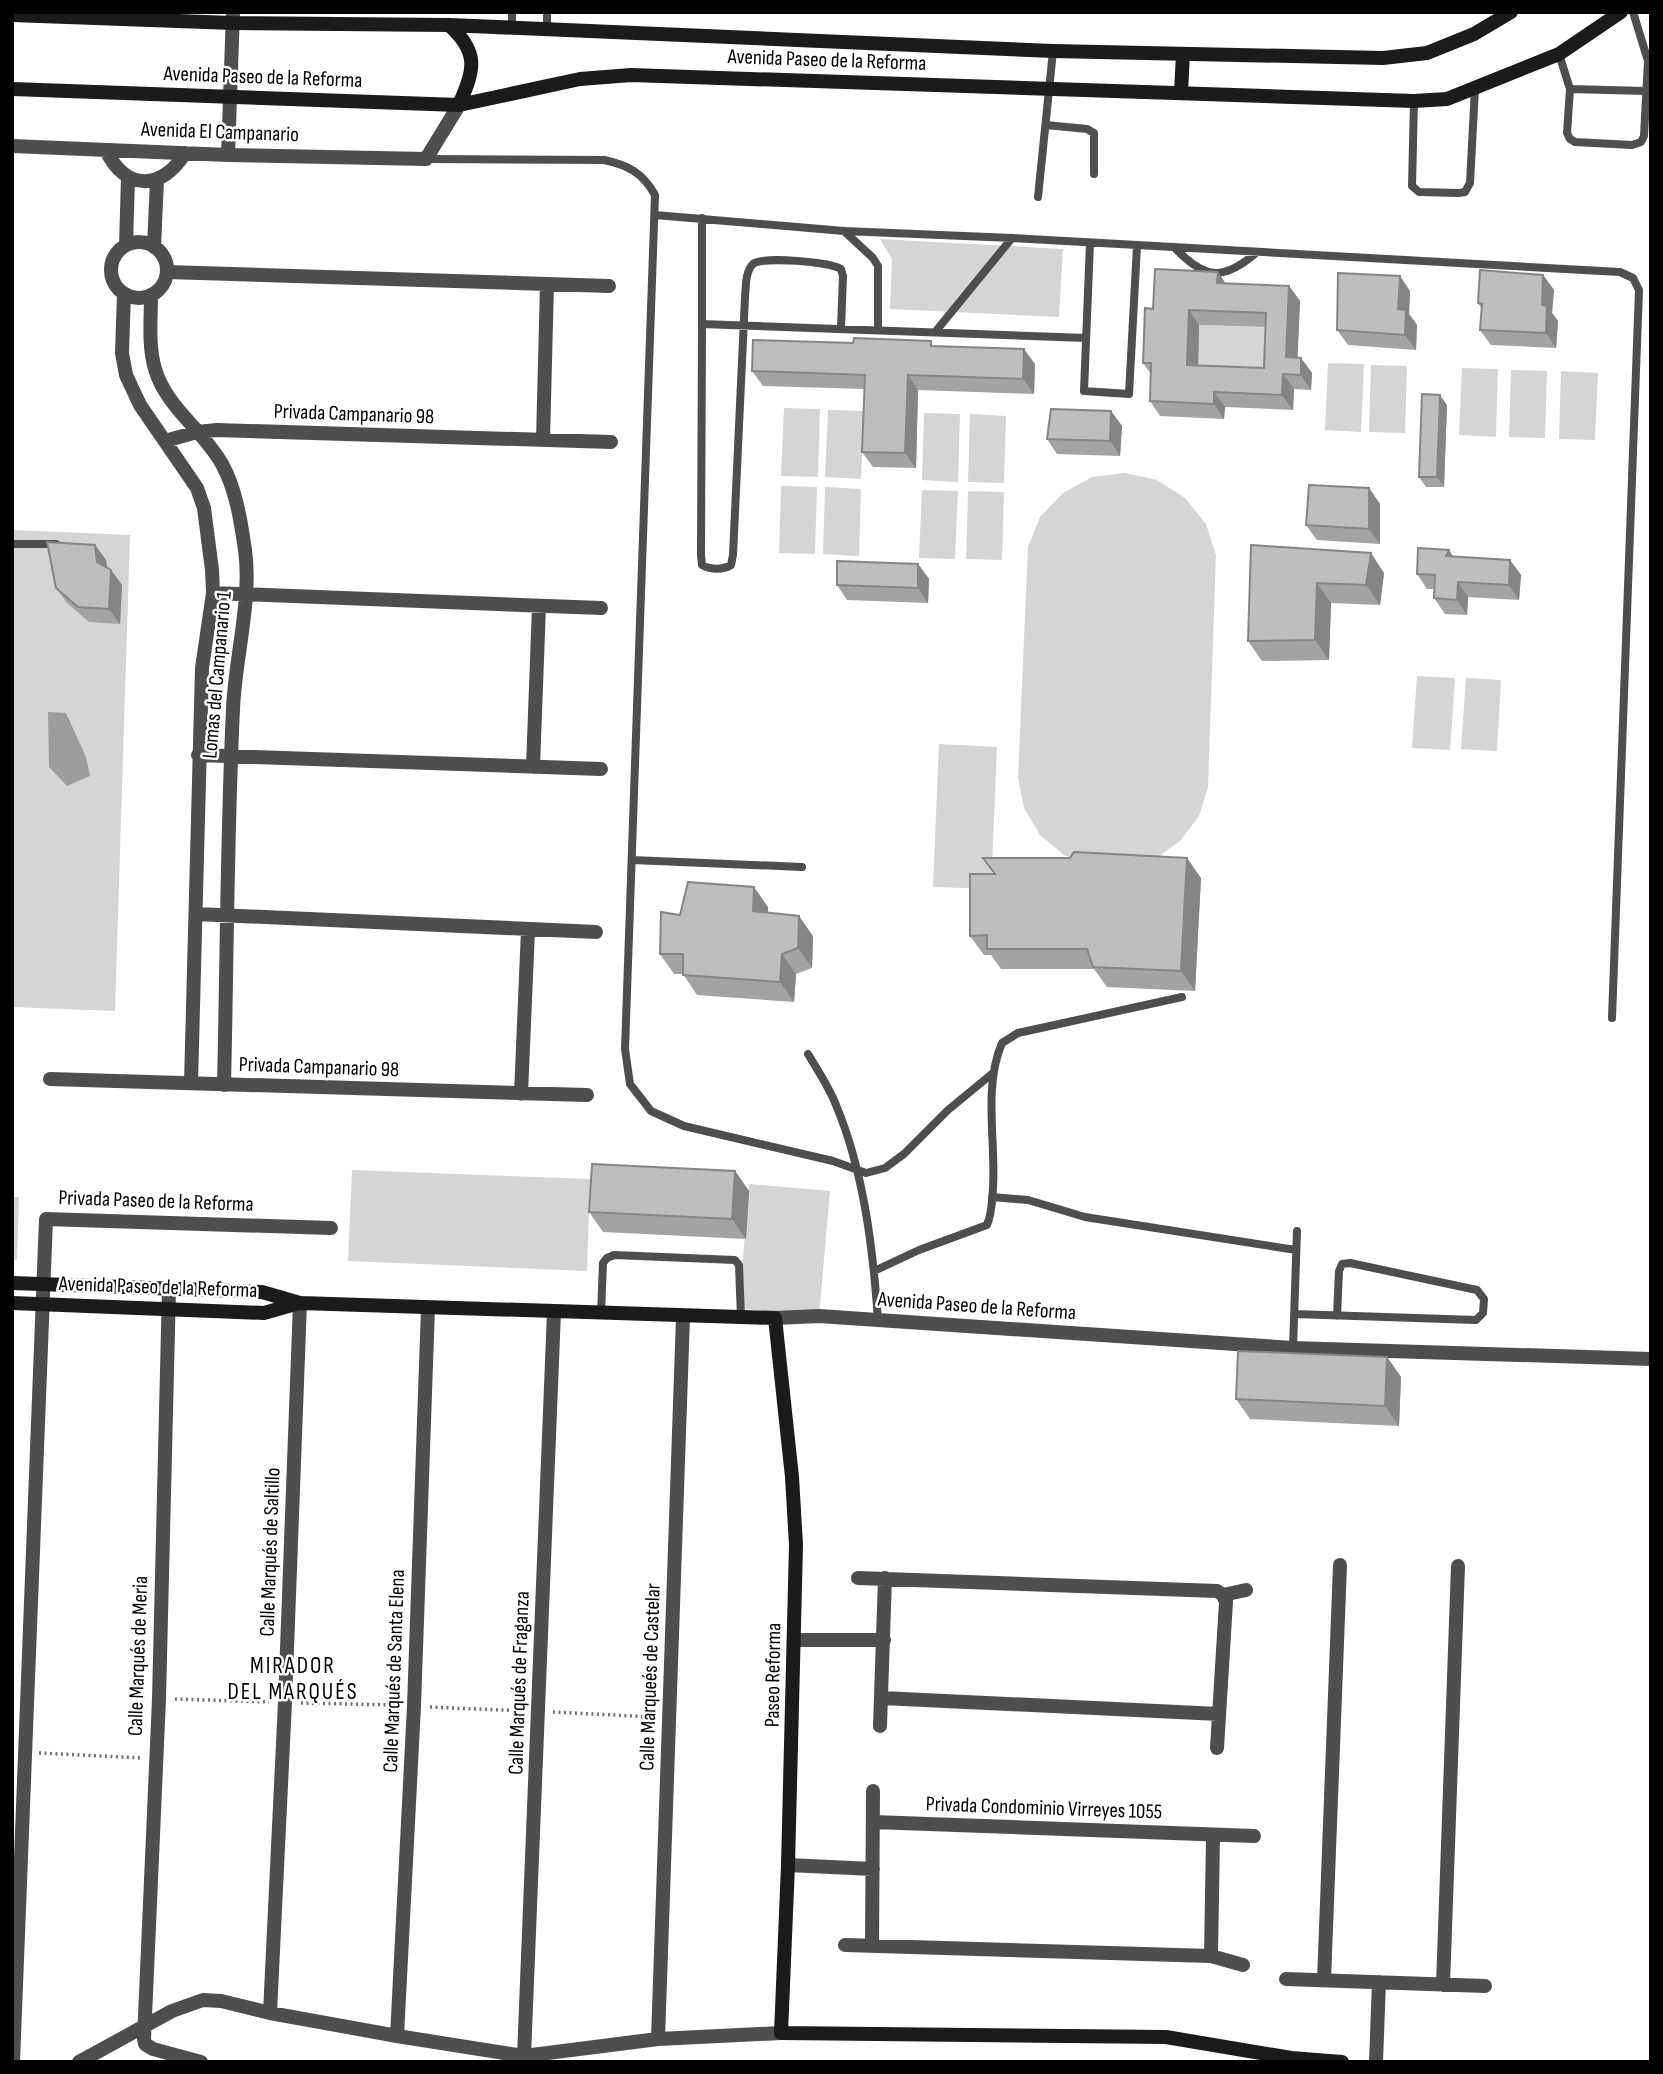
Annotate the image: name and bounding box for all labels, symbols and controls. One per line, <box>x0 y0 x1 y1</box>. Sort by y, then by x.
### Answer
street label: Avenida Paseo de la Reforma <box>726 44 927 76</box>
street label: Avenida Paseo de la Reforma <box>162 61 363 93</box>
street label: Avenida El Campanario <box>140 117 299 147</box>
street label: Privada Campanario 98 <box>273 399 435 429</box>
street label: Lomas del Campanario 1 <box>197 590 237 760</box>
street label: Privada Campanario 98 <box>238 1052 400 1082</box>
street label: Privada Paseo de la Reforma <box>58 1185 254 1217</box>
street label: Avenida Paseo de la Reforma <box>57 1271 258 1303</box>
street label: Avenida Paseo de la Reforma <box>876 1287 1077 1325</box>
street label: Calle Marqués de Saltillo <box>255 1467 285 1637</box>
street label: Calle Marqués de Santa Elena <box>378 1569 410 1773</box>
street label: Calle Marqués de Meria <box>123 1576 153 1736</box>
street label: Calle Marqueés de Castelar <box>634 1583 666 1771</box>
street label: Calle Marqués de Fraganza <box>503 1591 535 1775</box>
street label: Paseo Reforma <box>760 1623 786 1727</box>
district label: MIRADOR DEL MARQUÉS <box>228 1652 358 1706</box>
street label: Privada Condominio Virreyes 1055 <box>925 1791 1163 1825</box>

